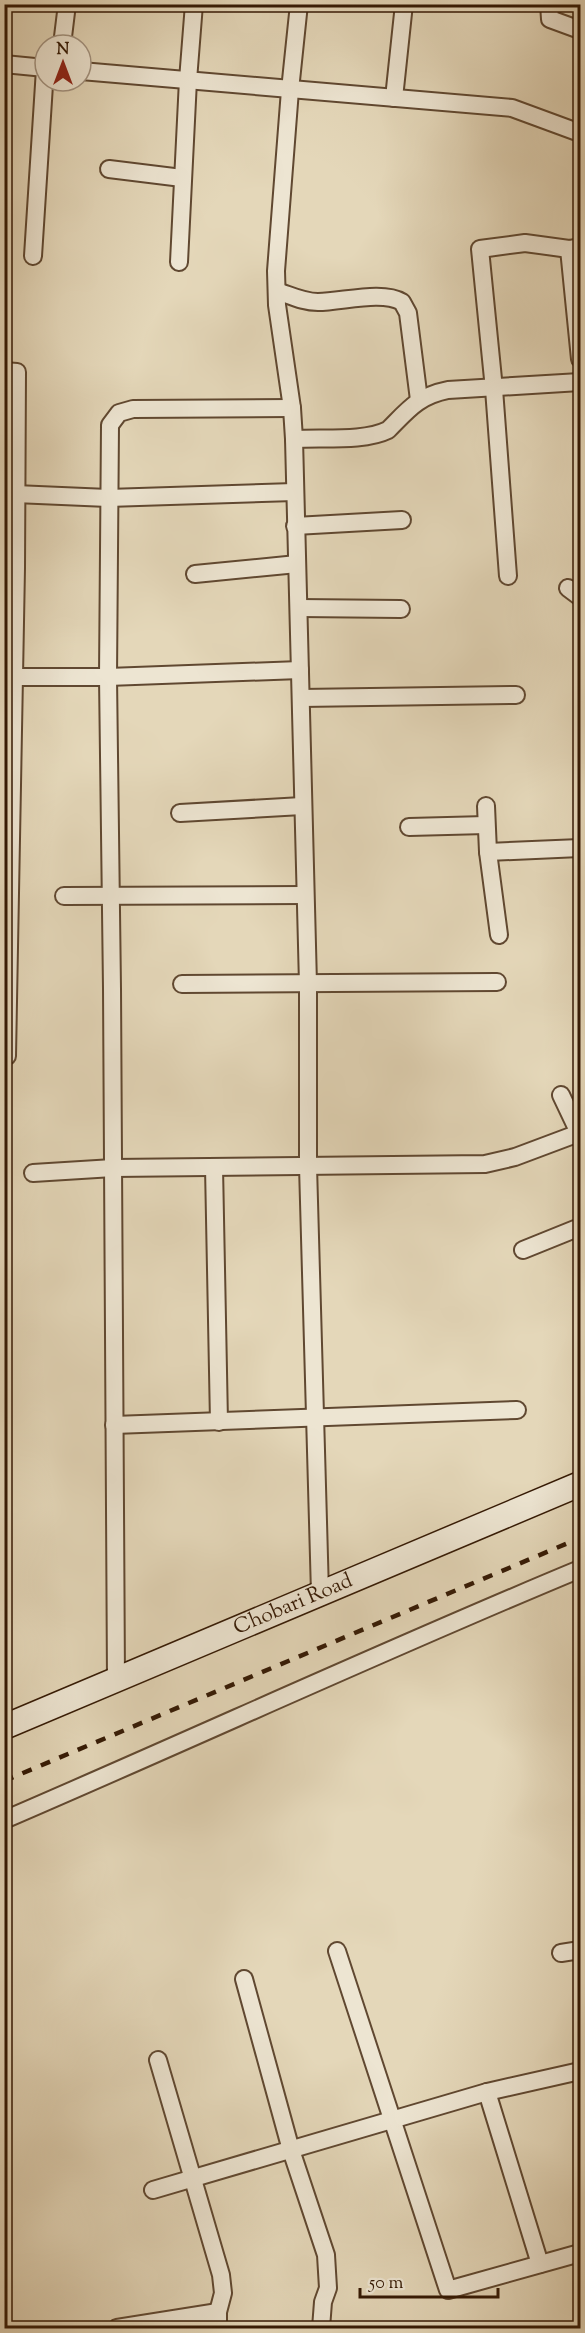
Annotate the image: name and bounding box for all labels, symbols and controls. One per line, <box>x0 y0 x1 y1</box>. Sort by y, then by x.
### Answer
north arrow <box>33 33 93 93</box>
text: N <box>57 39 70 62</box>
street label: Chobari Road <box>229 1566 358 1643</box>
scale bar <box>360 2261 498 2299</box>
text: 50 m <box>368 2271 404 2297</box>

